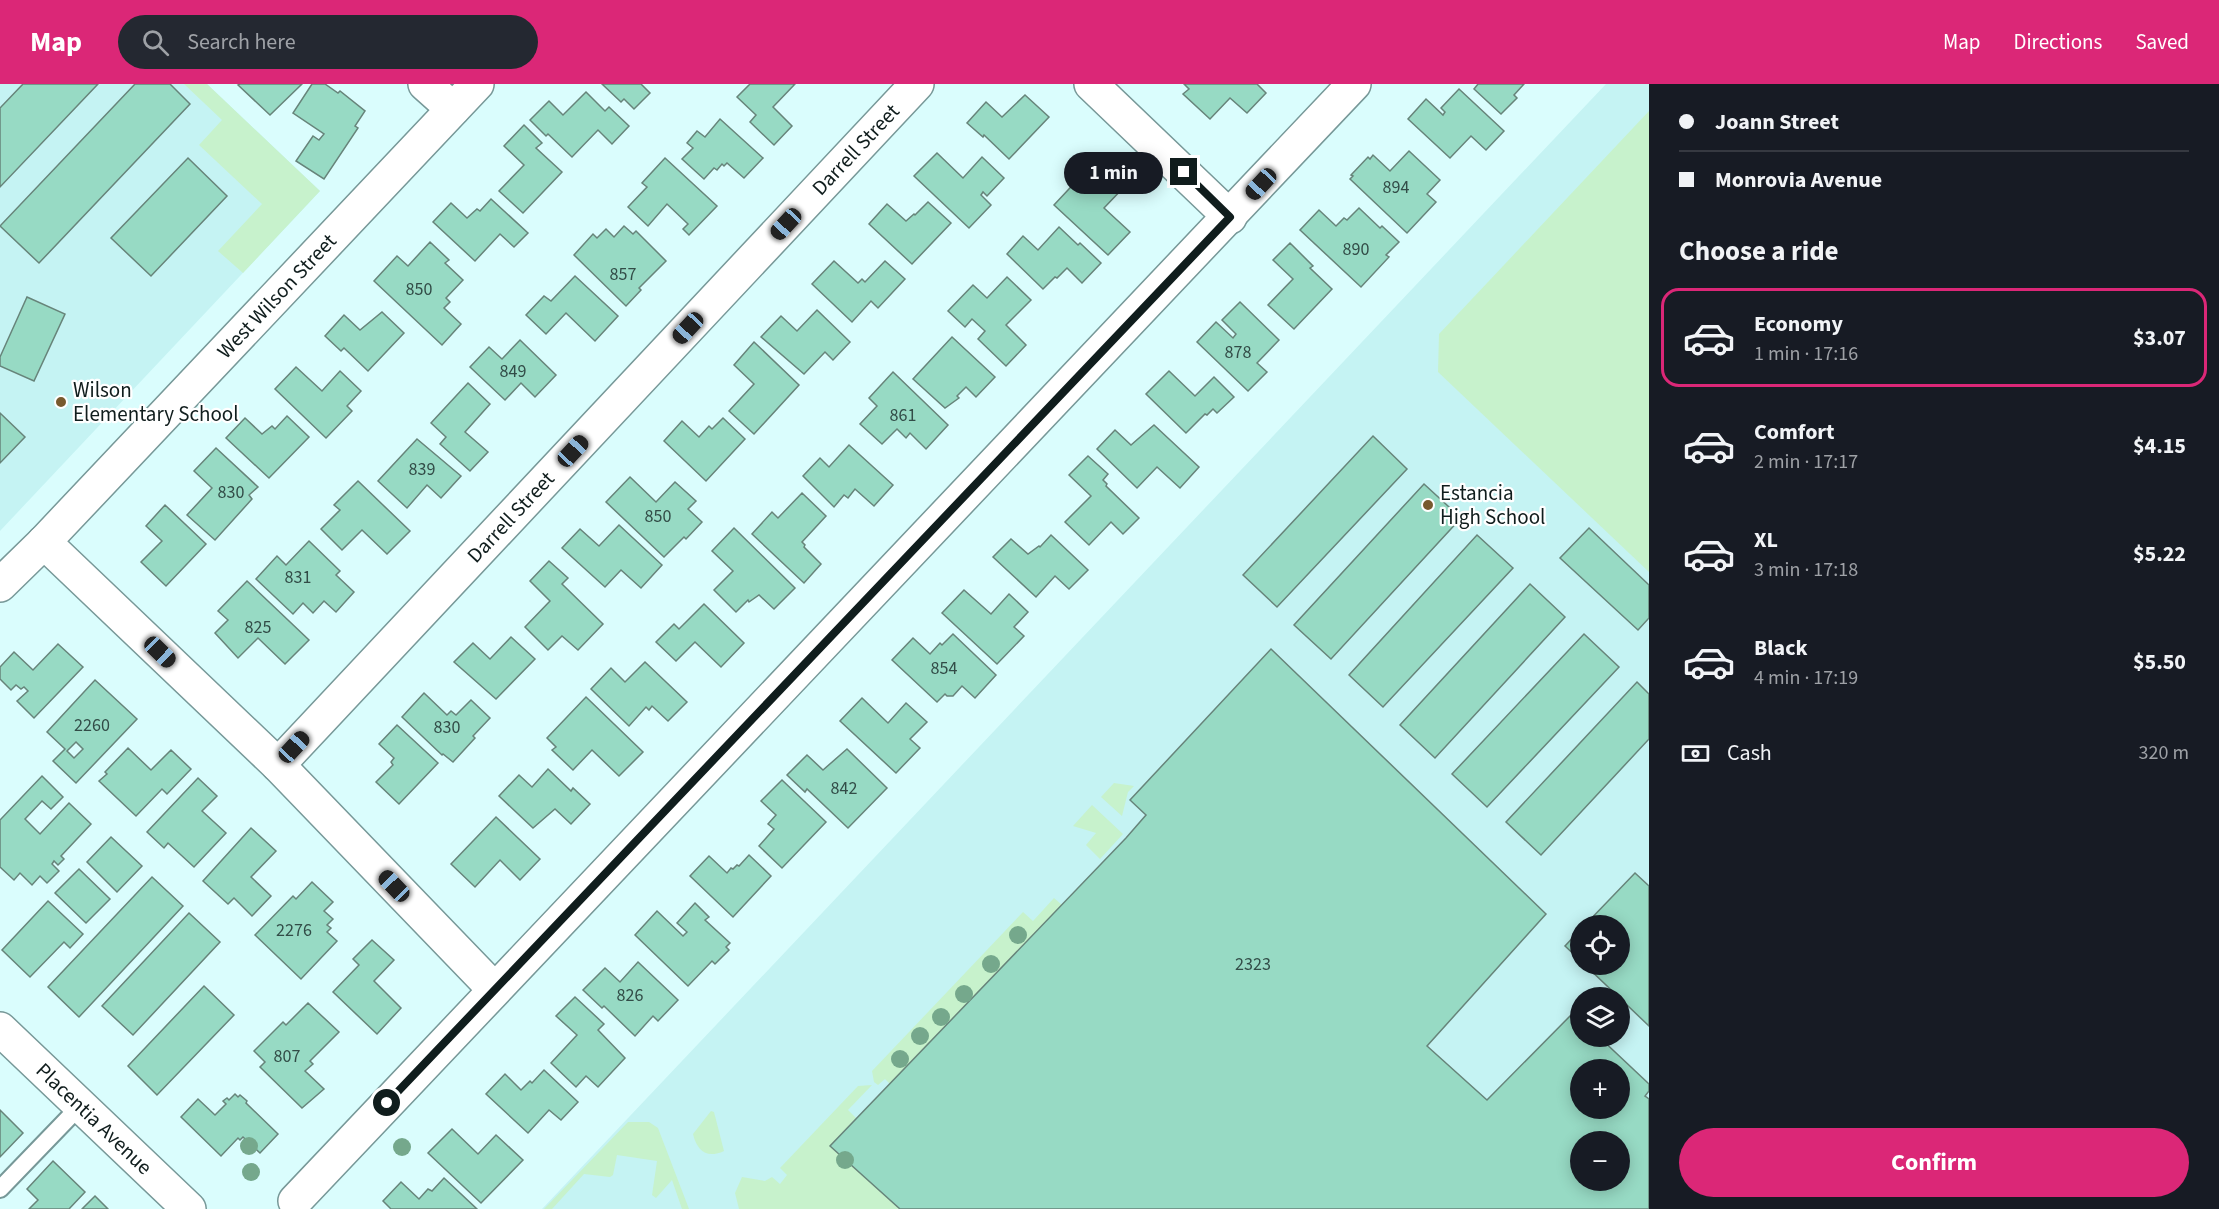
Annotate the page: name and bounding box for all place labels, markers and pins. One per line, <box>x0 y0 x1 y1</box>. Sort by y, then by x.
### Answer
place label: Wilson Elementary School <box>73 375 239 429</box>
marker: Wilson Elementary School <box>54 395 68 409</box>
place label: Estancia High School <box>1440 478 1545 532</box>
marker: Estancia High School <box>1421 498 1435 512</box>

